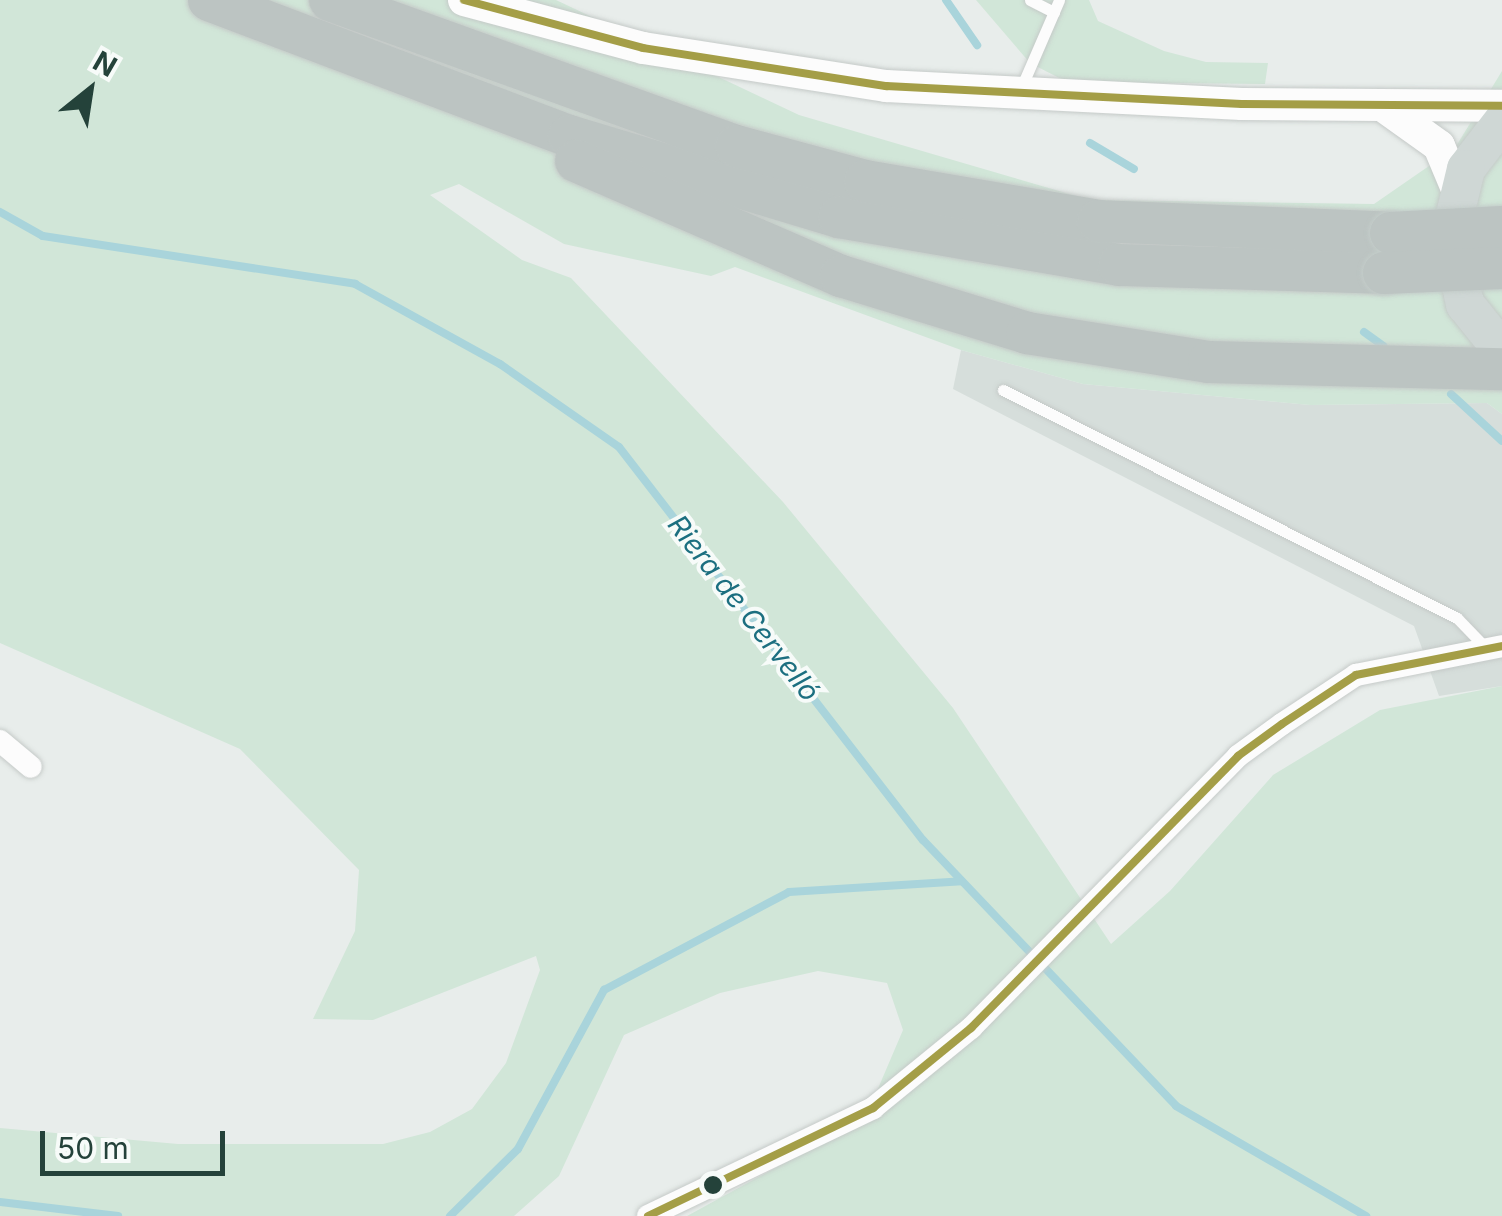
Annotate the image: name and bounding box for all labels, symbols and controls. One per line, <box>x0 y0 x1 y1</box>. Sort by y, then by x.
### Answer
north arrow <box>40 40 140 140</box>
text: N <box>87 44 123 84</box>
water label: Riera de Cervelló <box>661 508 827 708</box>
scale bar <box>45 1111 230 1173</box>
text: 50 m <box>57 1130 129 1166</box>
unlabelled marker <box>703 1175 723 1195</box>

